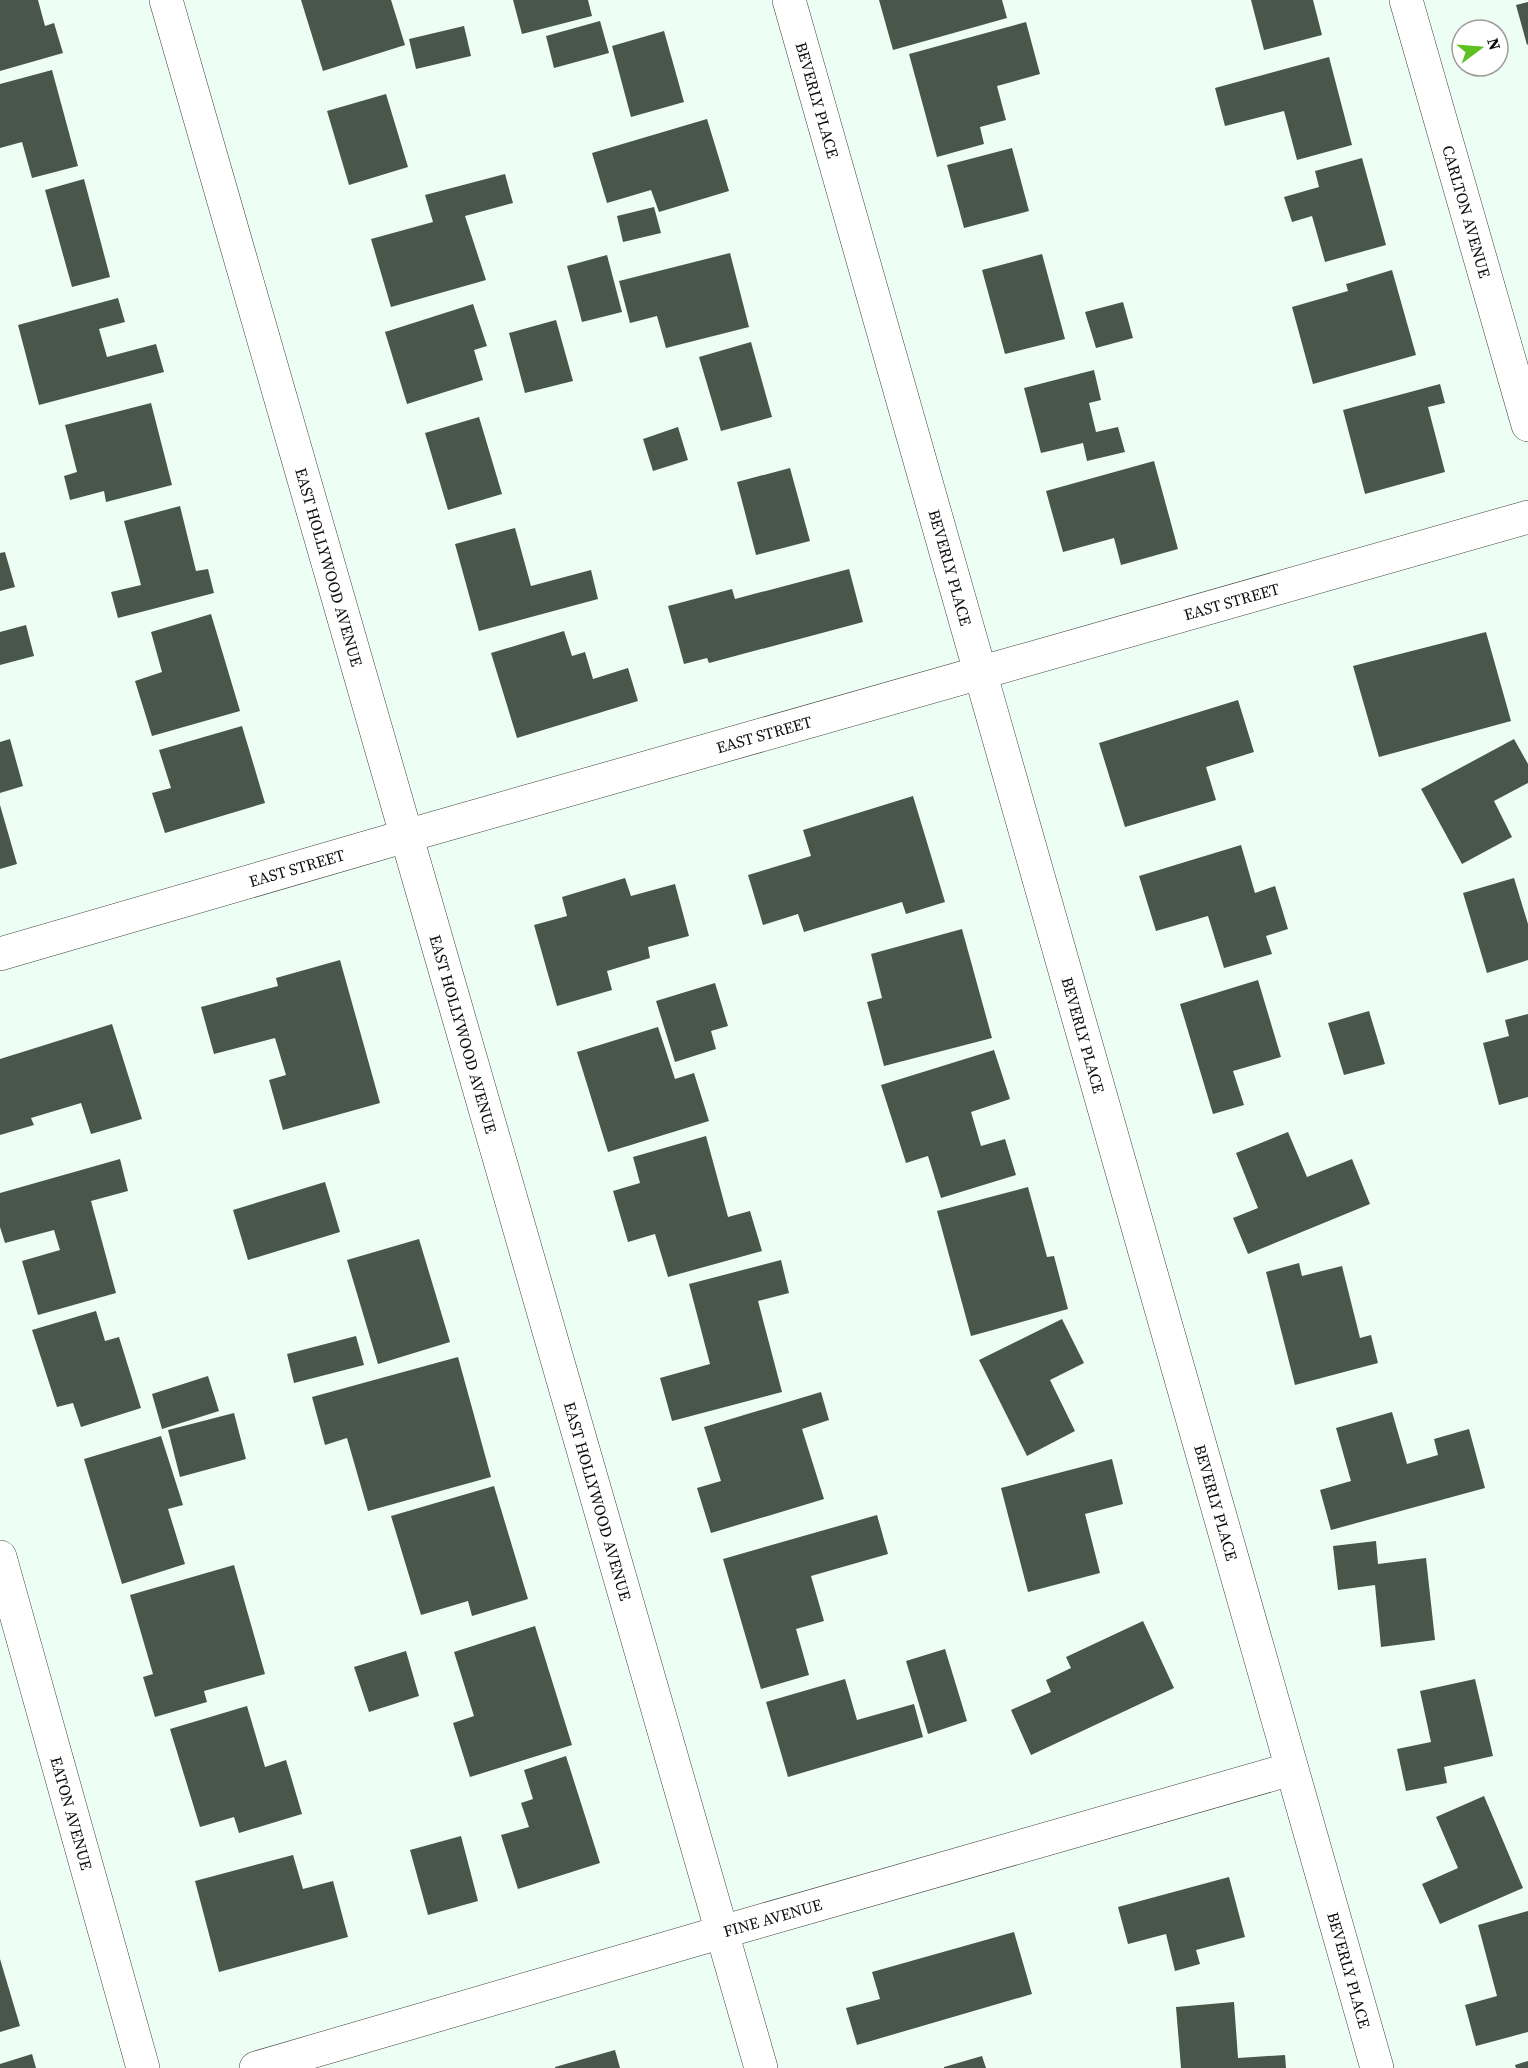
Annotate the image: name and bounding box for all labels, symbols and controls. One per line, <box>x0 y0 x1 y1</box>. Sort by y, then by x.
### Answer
north arrow <box>1450 18 1510 78</box>
text: N <box>1482 35 1507 53</box>
street label: BEVERLY PLACE <box>790 39 844 161</box>
street label: CARLTON AVENUE <box>1437 143 1496 281</box>
street label: EAST HOLLYWOOD AVENUE <box>290 465 368 669</box>
street label: BEVERLY PLACE <box>923 507 977 628</box>
street label: EAST STREET <box>1181 577 1282 625</box>
street label: EAST STREET <box>714 710 815 758</box>
street label: EAST STREET <box>246 843 347 892</box>
street label: EAST HOLLYWOOD AVENUE <box>424 932 503 1136</box>
street label: BEVERLY PLACE <box>1056 974 1110 1096</box>
street label: EAST HOLLYWOOD AVENUE <box>559 1399 637 1603</box>
street label: BEVERLY PLACE <box>1189 1442 1243 1563</box>
street label: EATON AVENUE <box>45 1754 98 1873</box>
street label: FINE AVENUE <box>721 1893 825 1942</box>
street label: BEVERLY PLACE <box>1322 1909 1376 2031</box>

